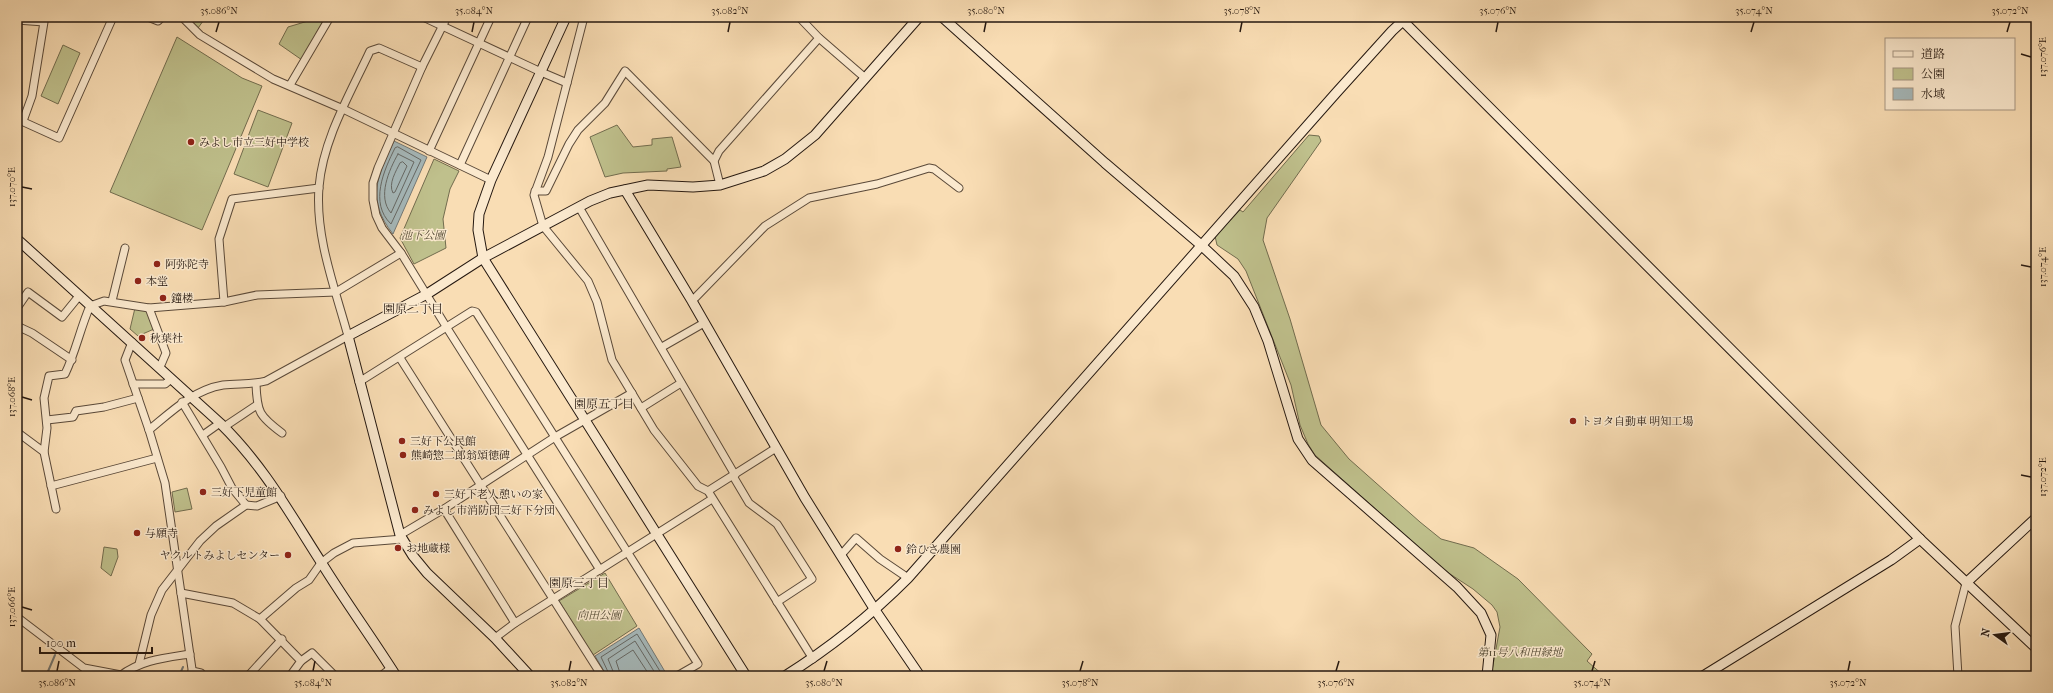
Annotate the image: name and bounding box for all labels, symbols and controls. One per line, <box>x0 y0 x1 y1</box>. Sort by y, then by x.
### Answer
text: 35.086°N <box>200 5 238 17</box>
text: 35.084°N <box>455 5 493 17</box>
text: 35.082°N <box>711 5 749 17</box>
text: 35.080°N <box>967 5 1005 17</box>
text: 35.078°N <box>1224 5 1261 17</box>
text: 35.076°N <box>1479 5 1517 17</box>
text: 35.074°N <box>1735 5 1773 17</box>
text: 35.072°N <box>1991 5 2029 17</box>
text: 137.076°E <box>2037 37 2049 77</box>
legend <box>1885 38 2015 110</box>
text: 道路 <box>1921 47 1945 61</box>
text: 公園 <box>1921 67 1945 81</box>
text: 水域 <box>1921 87 1945 101</box>
place label: みよし市立三好中学校 <box>199 136 309 149</box>
marker: みよし市立三好中学校 <box>186 137 196 147</box>
text: 137.070°E <box>6 167 18 207</box>
park label: 池下公園 <box>401 229 447 242</box>
text: 137.074°E <box>2037 247 2049 287</box>
place label: 阿弥陀寺 <box>165 258 209 271</box>
marker: 阿弥陀寺 <box>152 259 162 269</box>
place label: 本堂 <box>146 275 168 288</box>
marker: 本堂 <box>133 276 143 286</box>
place label: 鐘楼 <box>171 292 193 305</box>
marker: 鐘楼 <box>158 293 168 303</box>
district label: 園原二丁目 <box>383 302 443 316</box>
place label: 秋葉社 <box>150 332 183 345</box>
marker: 秋葉社 <box>137 333 147 343</box>
text: 137.068°E <box>6 377 18 417</box>
district label: 園原五丁目 <box>574 397 634 411</box>
place label: トヨタ自動車 明知工場 <box>1581 415 1693 428</box>
marker: トヨタ自動車 明知工場 <box>1568 416 1578 426</box>
place label: 三好下公民館 <box>410 435 476 448</box>
marker: 三好下公民館 <box>397 436 407 446</box>
place label: 熊崎惣二郎翁頌徳碑 <box>411 449 510 462</box>
marker: 熊崎惣二郎翁頌徳碑 <box>398 450 408 460</box>
text: 137.072°E <box>2037 457 2049 497</box>
place label: 三好下児童館 <box>211 486 277 499</box>
marker: 三好下児童館 <box>198 487 208 497</box>
place label: 三好下老人憩いの家 <box>444 488 543 501</box>
marker: 三好下老人憩いの家 <box>431 489 441 499</box>
place label: みよし市消防団三好下分団 <box>423 504 555 517</box>
marker: みよし市消防団三好下分団 <box>410 505 420 515</box>
place label: 与願寺 <box>145 527 178 540</box>
marker: 与願寺 <box>132 528 142 538</box>
place label: お地蔵様 <box>406 542 450 555</box>
marker: お地蔵様 <box>393 543 403 553</box>
place label: 鈴ひさ農園 <box>906 543 961 556</box>
marker: 鈴ひさ農園 <box>893 544 903 554</box>
place label: ヤクルトみよしセンター <box>160 549 280 562</box>
marker: ヤクルトみよしセンター <box>283 550 293 560</box>
district label: 園原三丁目 <box>549 576 609 590</box>
text: 137.066°E <box>6 587 18 627</box>
park label: 向田公園 <box>577 609 623 622</box>
north arrow <box>1975 615 2015 655</box>
text: N <box>1978 626 1993 638</box>
scale bar <box>40 629 152 655</box>
text: 100 m <box>46 636 76 650</box>
park label: 第11号八和田緑地 <box>1477 646 1564 659</box>
text: 35.086°N <box>38 677 76 689</box>
text: 35.084°N <box>294 677 332 689</box>
text: 35.082°N <box>550 677 588 689</box>
text: 35.080°N <box>805 677 843 689</box>
text: 35.078°N <box>1062 677 1099 689</box>
text: 35.076°N <box>1317 677 1355 689</box>
text: 35.074°N <box>1573 677 1611 689</box>
text: 35.072°N <box>1829 677 1867 689</box>

